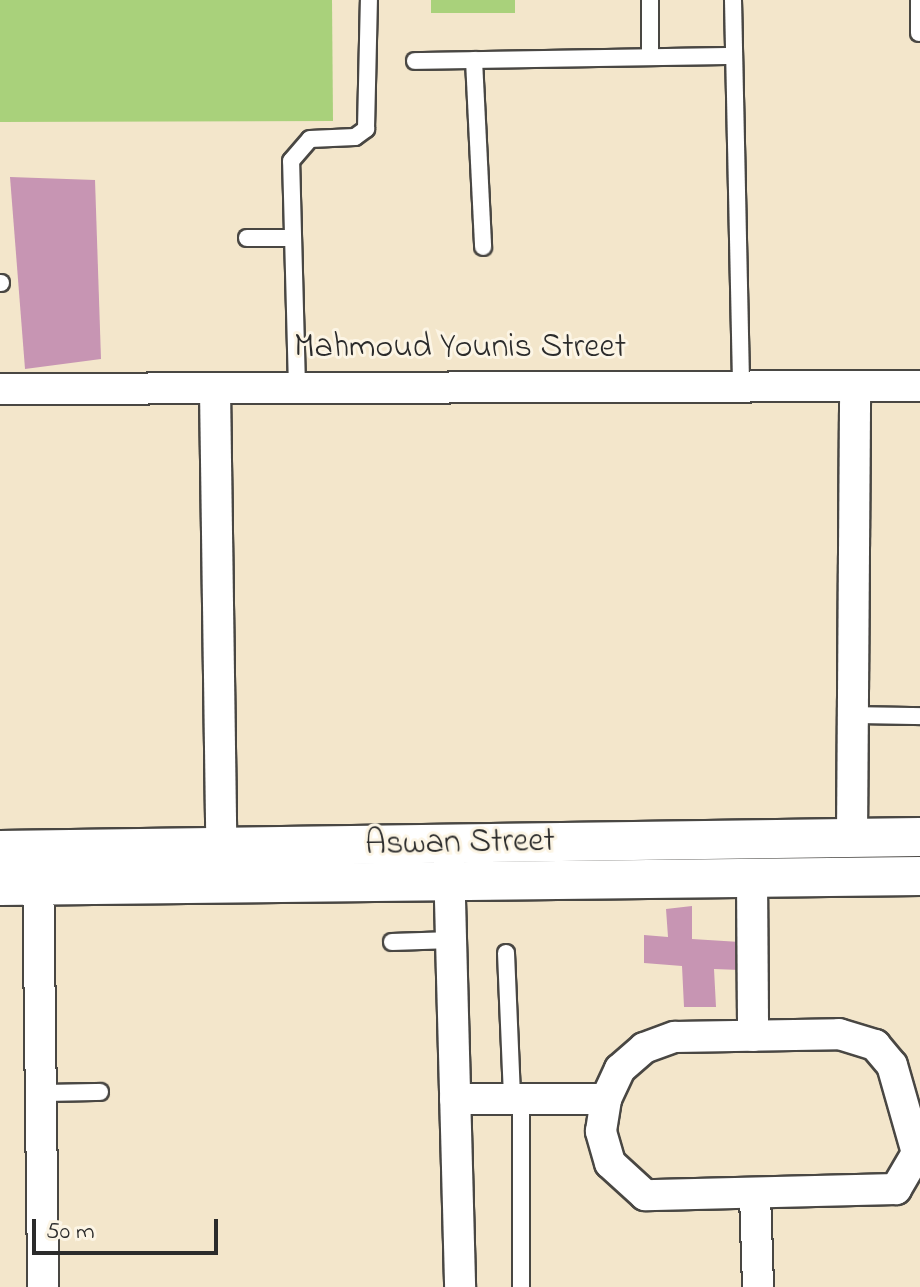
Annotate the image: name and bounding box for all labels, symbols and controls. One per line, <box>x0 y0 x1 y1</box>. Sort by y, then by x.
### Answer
street label: Mahmoud Younis Street <box>294 329 626 369</box>
street label: Aswan Street <box>365 822 555 866</box>
scale bar <box>36 1203 222 1253</box>
text: 50 m <box>46 1215 95 1250</box>

